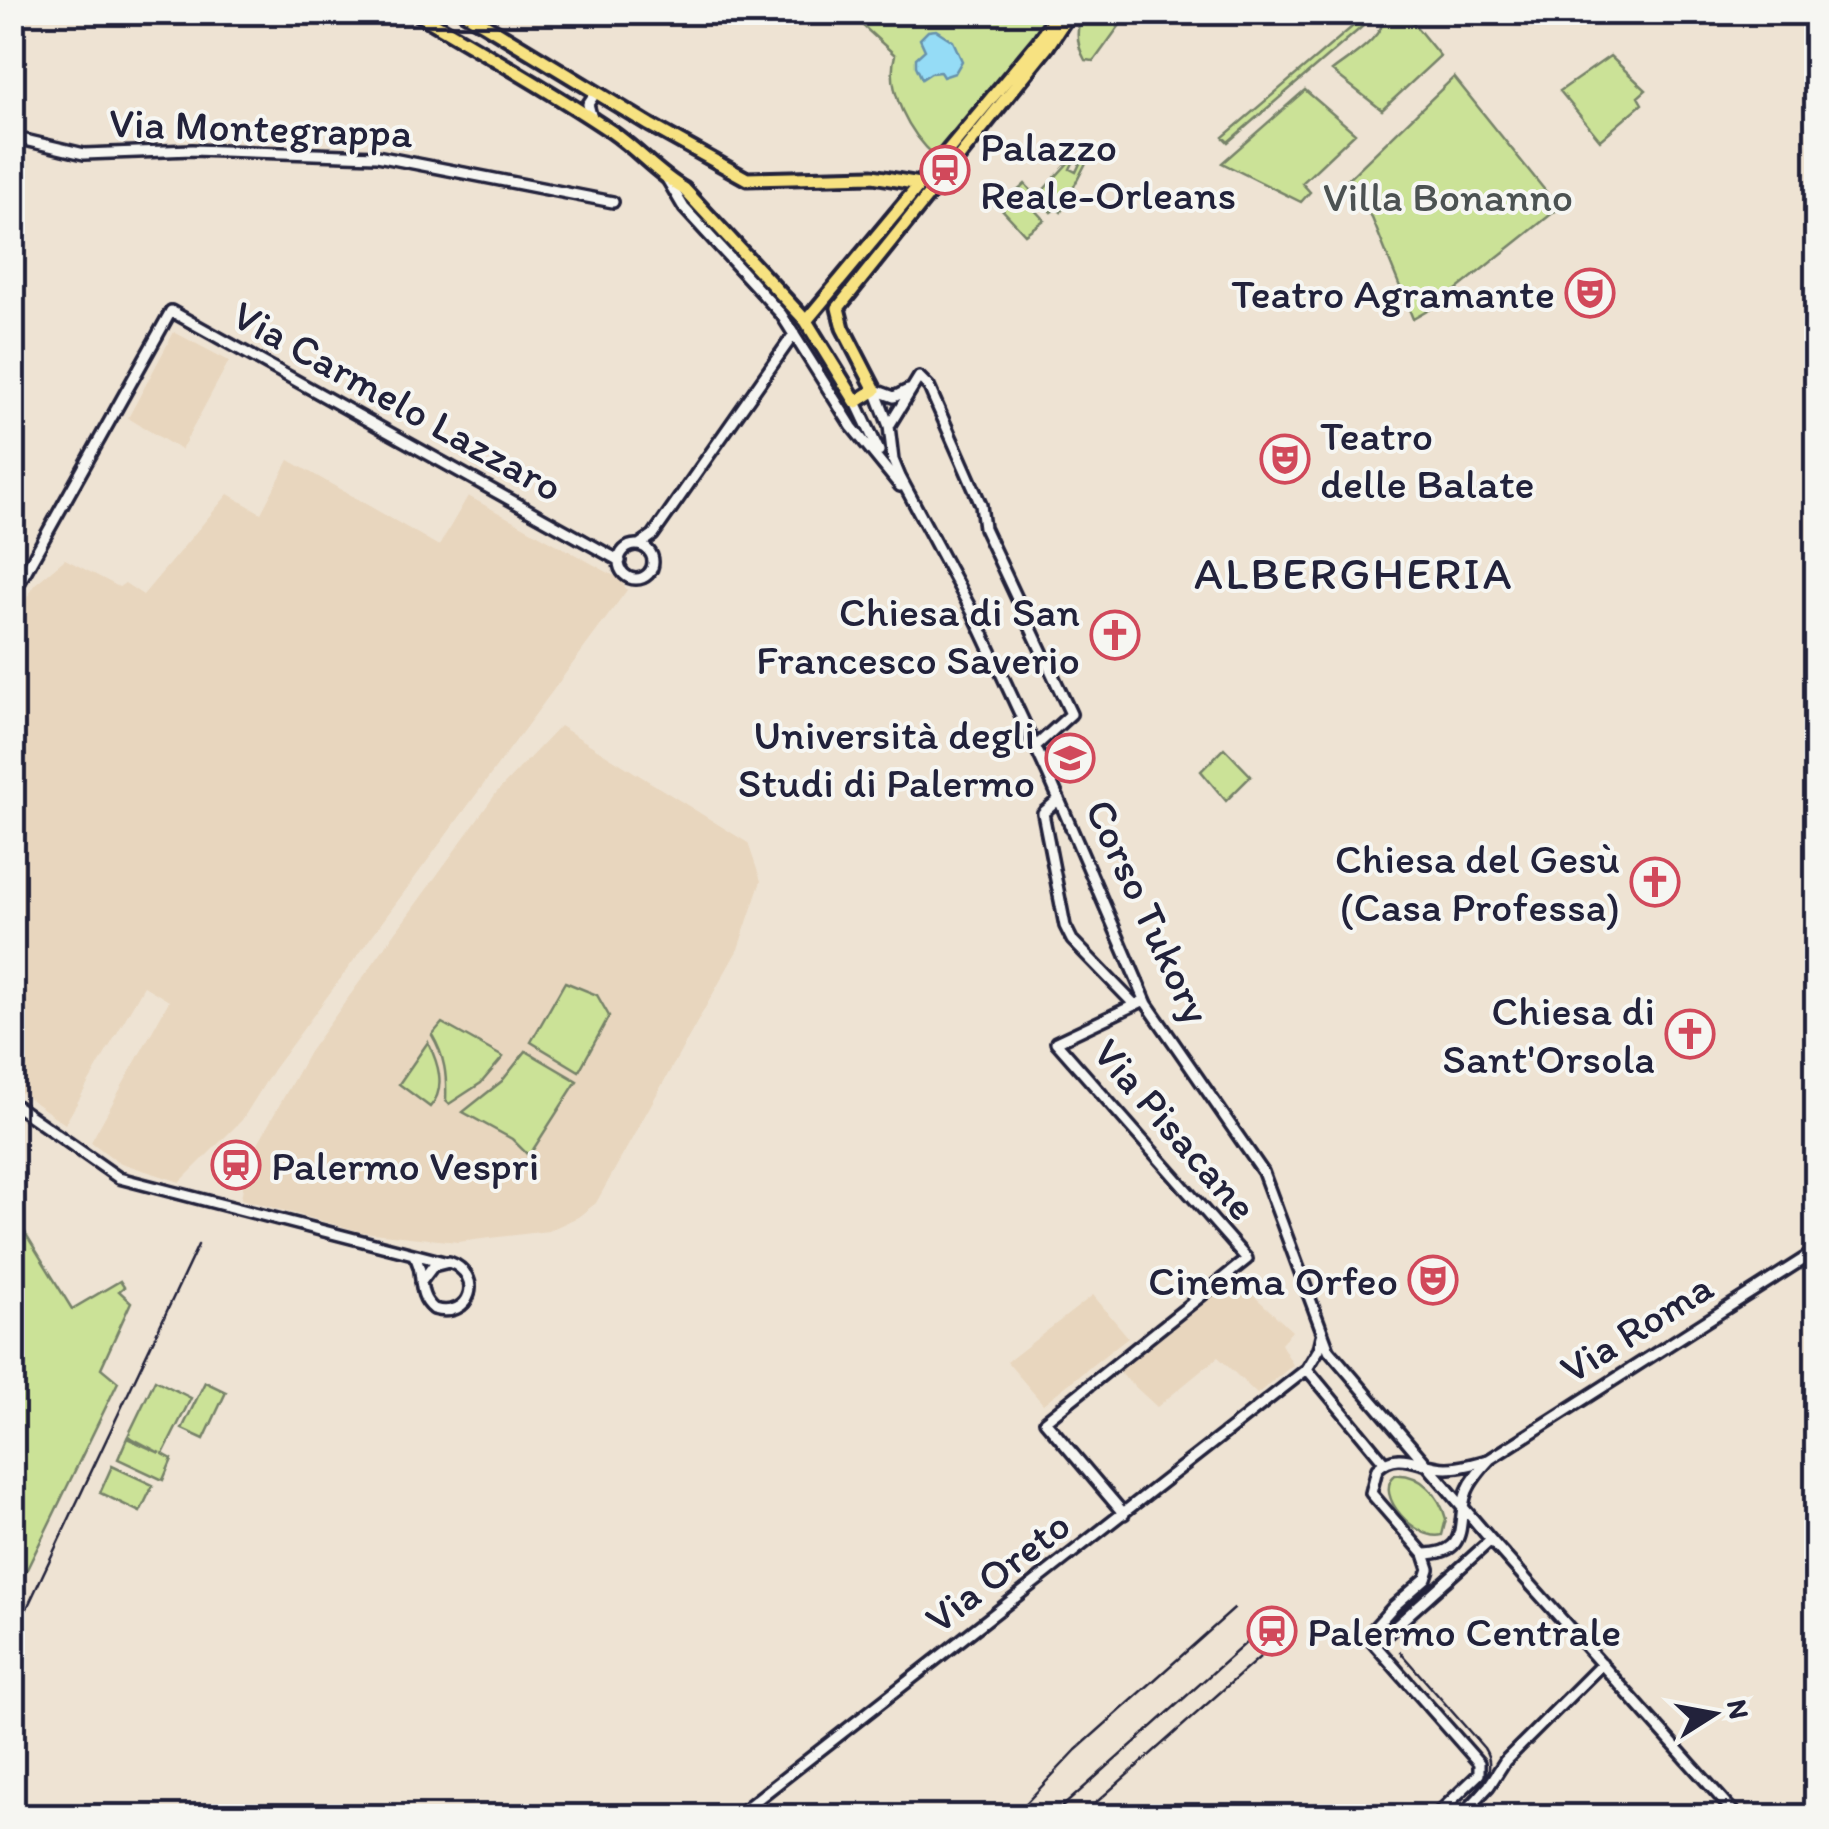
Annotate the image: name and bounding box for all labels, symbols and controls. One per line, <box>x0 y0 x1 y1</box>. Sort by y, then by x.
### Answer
street label: Via Montegrappa <box>108 97 414 158</box>
place label: Palazzo Reale-Orleans <box>980 121 1236 220</box>
station icon: Palazzo Reale-Orleans <box>919 144 971 196</box>
park label: Villa Bonanno <box>1323 171 1573 222</box>
theatre icon: Teatro Agramante <box>1564 267 1616 319</box>
place label: Teatro Agramante <box>1231 268 1555 319</box>
street label: Via Carmelo Lazzaro <box>224 289 572 512</box>
place label: Teatro delle Balate <box>1320 410 1535 509</box>
theatre icon: Teatro delle Balate <box>1259 433 1311 485</box>
district label: ALBERGHERIA <box>1194 546 1514 600</box>
place label: Chiesa di San Francesco Saverio <box>756 586 1080 685</box>
church icon: Chiesa di San Francesco Saverio <box>1089 609 1141 661</box>
place label: Università degli Studi di Palermo <box>738 709 1035 808</box>
school or university icon: Università degli Studi di Palermo <box>1044 732 1096 784</box>
street label: Corso Tukory <box>1074 791 1223 1032</box>
place label: Chiesa del Gesù (Casa Professa) <box>1335 833 1620 932</box>
church icon: Chiesa del Gesù (Casa Professa) <box>1629 856 1681 908</box>
place label: Chiesa di Sant'Orsola <box>1442 985 1655 1084</box>
church icon: Chiesa di Sant'Orsola <box>1664 1008 1716 1060</box>
street label: Via Pisacane <box>1083 1028 1269 1231</box>
station icon: Palermo Vespri <box>210 1139 262 1191</box>
place label: Palermo Vespri <box>271 1140 539 1191</box>
theatre icon: Cinema Orfeo <box>1407 1254 1459 1306</box>
place label: Cinema Orfeo <box>1148 1255 1398 1306</box>
street label: Via Roma <box>1551 1261 1722 1394</box>
street label: Via Oreto <box>915 1499 1080 1644</box>
station icon: Palermo Centrale <box>1246 1605 1298 1657</box>
place label: Palermo Centrale <box>1307 1606 1621 1657</box>
north arrow <box>1664 1664 1764 1764</box>
text: N <box>1720 1697 1757 1722</box>

